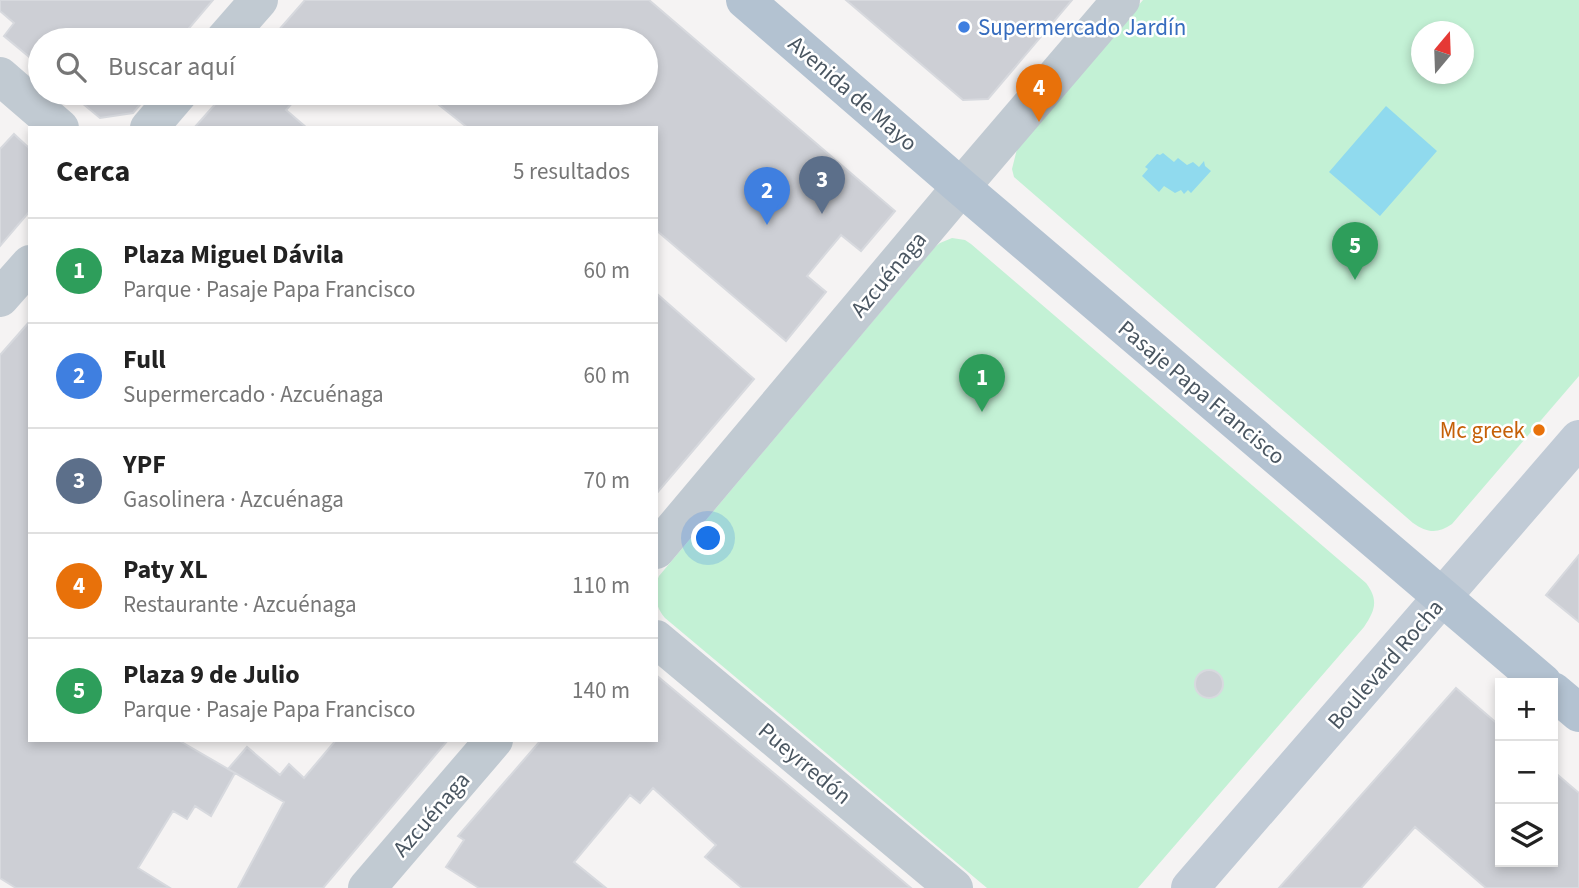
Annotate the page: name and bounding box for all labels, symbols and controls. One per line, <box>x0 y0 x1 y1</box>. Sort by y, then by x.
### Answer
place label: Supermercado Jardín <box>978 11 1186 44</box>
marker: Supermercado Jardín <box>956 19 972 35</box>
north arrow <box>1411 21 1474 84</box>
search box <box>28 28 658 105</box>
street label: Avenida de Mayo <box>781 28 925 159</box>
icon: search <box>52 48 90 86</box>
text: Buscar aquí <box>108 48 235 85</box>
pin: 4 <box>1016 64 1062 122</box>
text: Cerca <box>56 150 130 193</box>
text: 5 resultados <box>513 155 630 188</box>
pin: 3 <box>799 156 845 214</box>
pin: 2 <box>744 167 790 225</box>
pin: 5 <box>1332 222 1378 280</box>
street label: Azcuénaga <box>842 224 934 325</box>
text: Plaza Miguel Dávila <box>123 236 344 273</box>
text: 1 <box>73 254 85 287</box>
text: 60 m <box>583 254 630 287</box>
text: Parque · Pasaje Papa Francisco <box>123 273 416 306</box>
street label: Pasaje Papa Francisco <box>1111 312 1293 472</box>
text: Full <box>123 341 166 378</box>
pin: 1 <box>959 354 1005 412</box>
text: 2 <box>73 359 85 392</box>
text: 60 m <box>583 359 630 392</box>
text: Supermercado · Azcuénaga <box>123 378 384 411</box>
place label: Mc greek <box>1440 414 1526 447</box>
marker: Mc greek <box>1531 422 1547 438</box>
text: YPF <box>123 446 166 483</box>
text: 3 <box>73 464 85 497</box>
text: 70 m <box>583 464 630 497</box>
text: Gasolinera · Azcuénaga <box>123 483 344 516</box>
your location <box>691 521 725 555</box>
text: Paty XL <box>123 551 208 588</box>
text: 4 <box>73 569 85 602</box>
text: 110 m <box>572 569 630 602</box>
text: Restaurante · Azcuénaga <box>123 588 357 621</box>
street label: Boulevard Rocha <box>1320 592 1451 737</box>
text: Plaza 9 de Julio <box>123 656 300 693</box>
text: 5 <box>73 674 85 707</box>
text: 140 m <box>572 674 630 707</box>
map controls <box>1495 678 1558 867</box>
button: + <box>1495 678 1558 741</box>
text: Parque · Pasaje Papa Francisco <box>123 693 416 726</box>
street label: Pueyrredón <box>751 715 858 812</box>
button: − <box>1495 741 1558 804</box>
street label: Azcuénaga <box>385 764 478 864</box>
button: layers <box>1495 804 1558 867</box>

